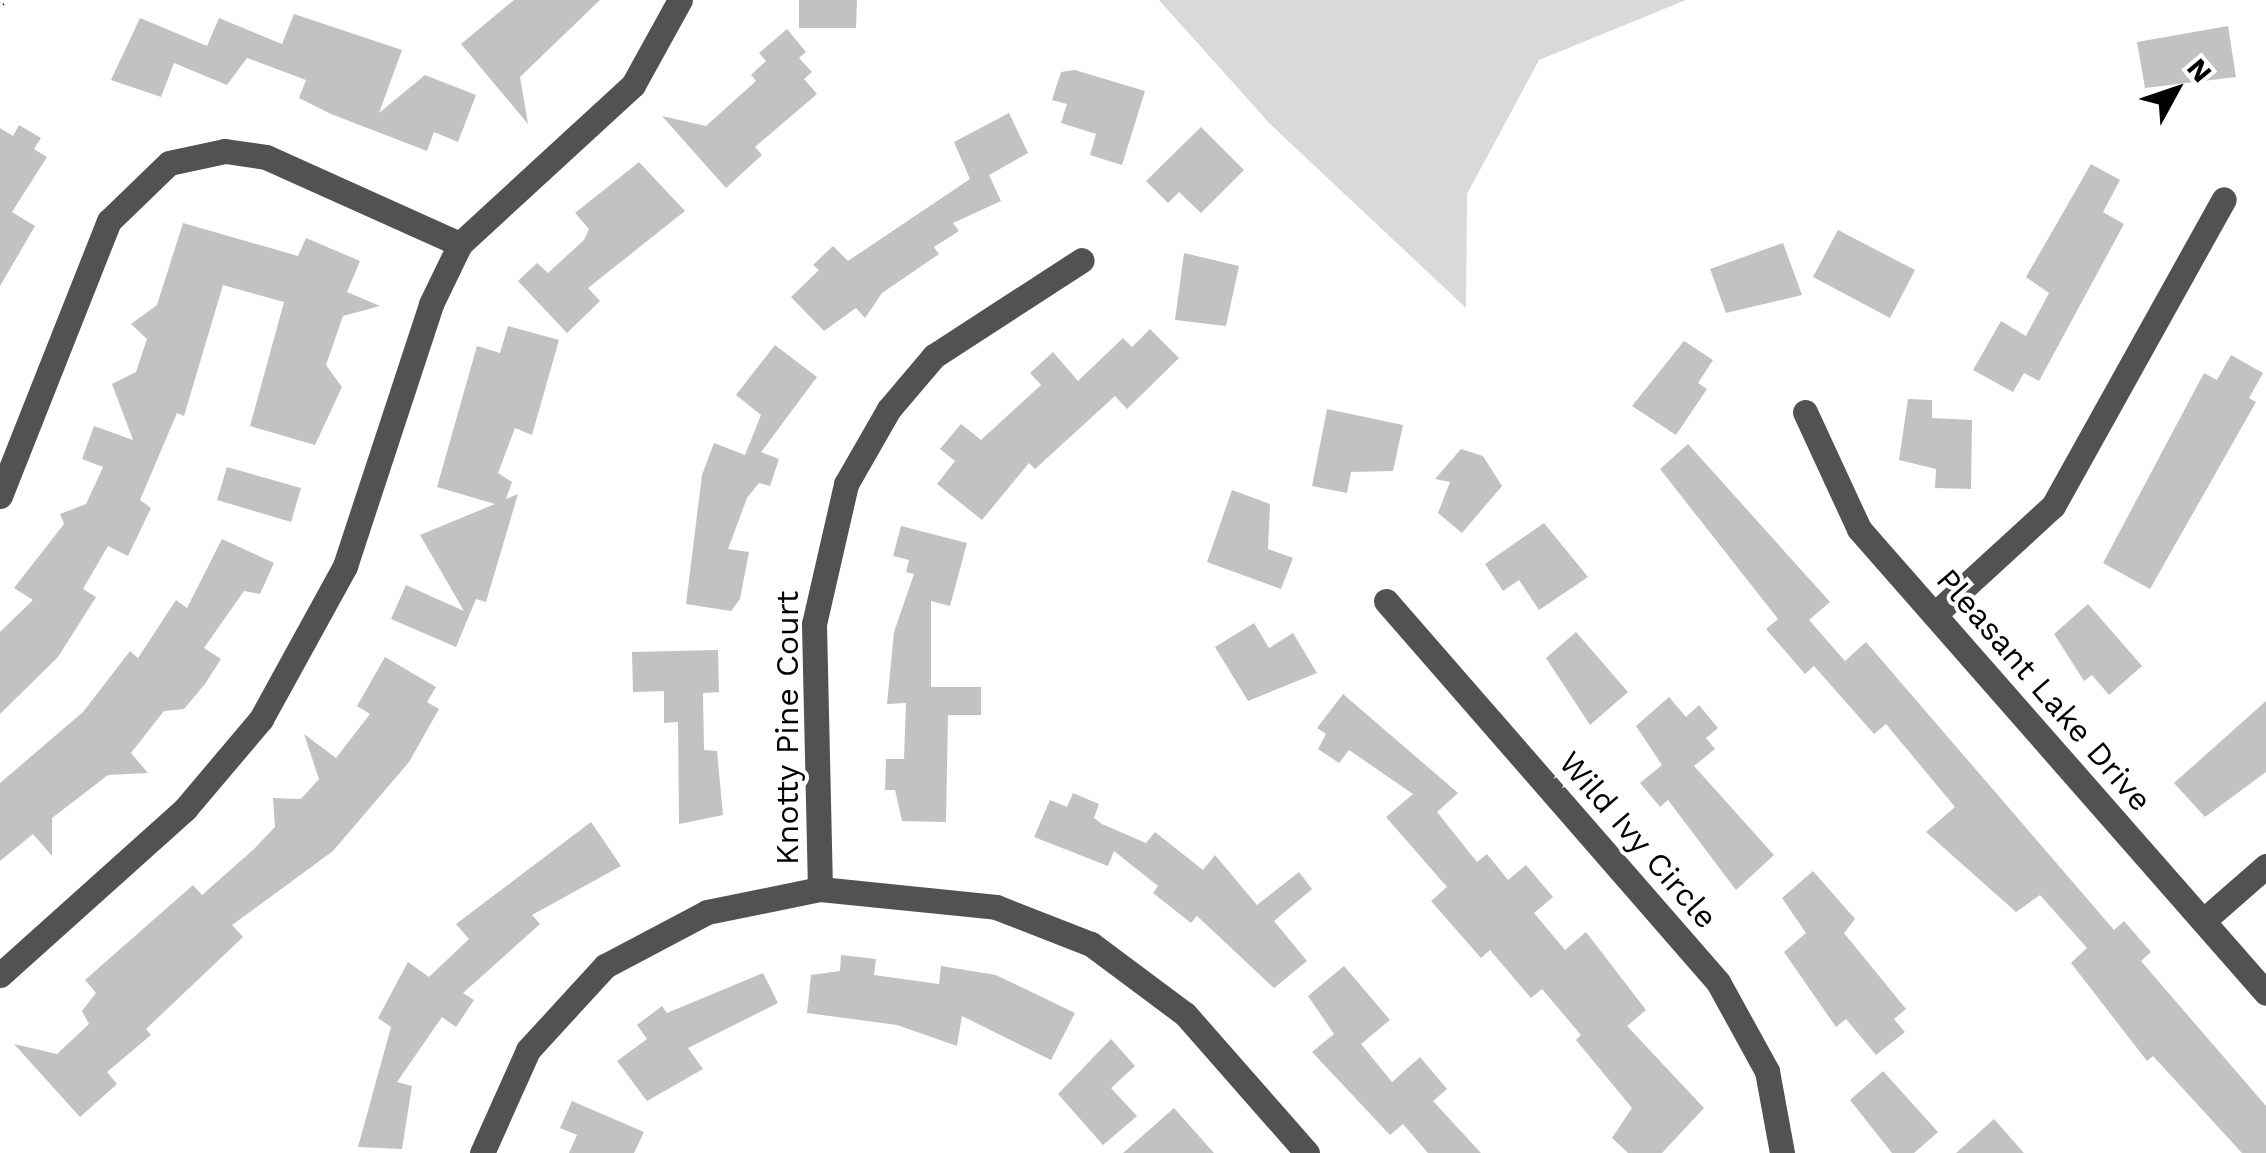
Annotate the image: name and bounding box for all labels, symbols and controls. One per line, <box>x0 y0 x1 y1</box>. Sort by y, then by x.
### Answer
north arrow <box>2126 40 2226 140</box>
text: N <box>2180 52 2219 89</box>
street label: Pleasant Lake Drive <box>1928 561 2160 819</box>
street label: Knotty Pine Court <box>768 590 806 866</box>
street label: Wild Ivy Circle <box>1550 743 1726 937</box>

